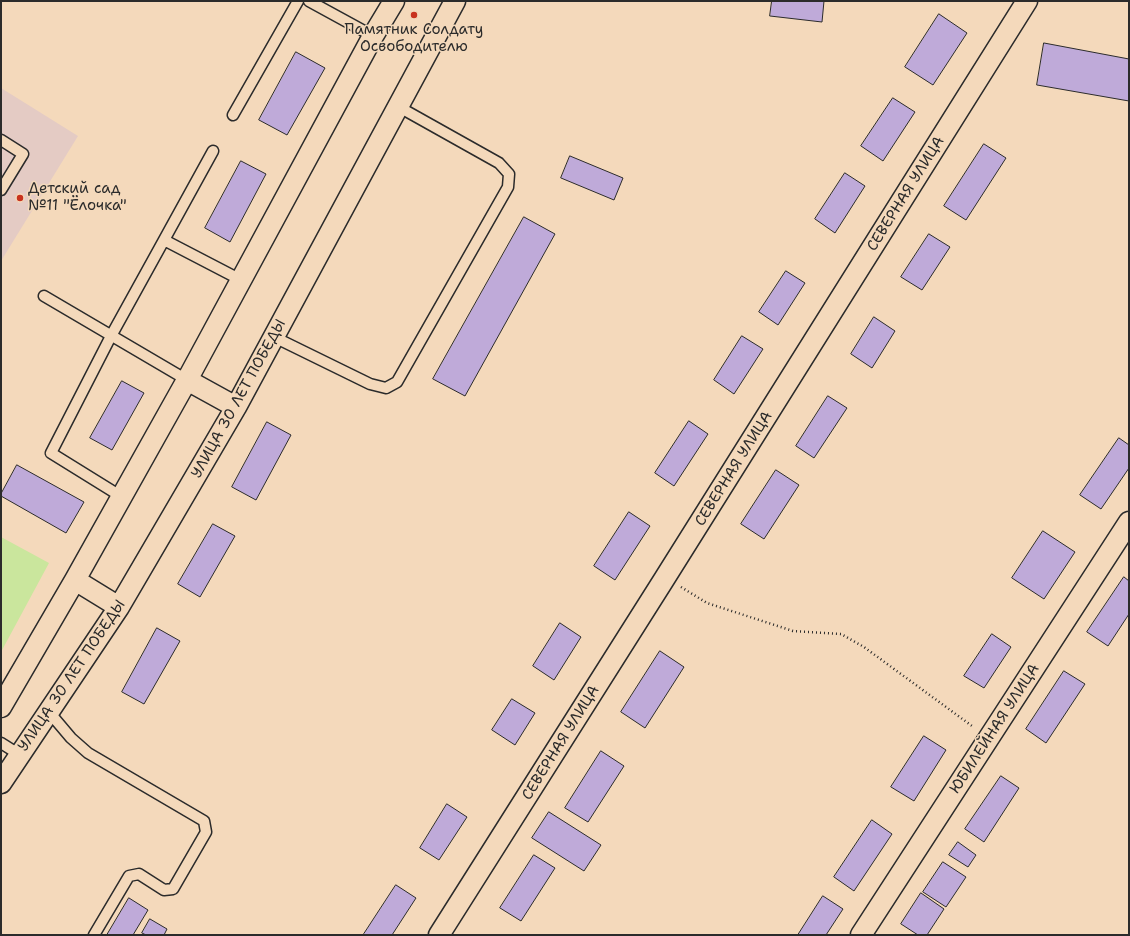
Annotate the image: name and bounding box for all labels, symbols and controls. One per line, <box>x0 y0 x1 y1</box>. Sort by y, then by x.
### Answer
marker: Памятник Солдату Освободителю <box>409 10 419 20</box>
place label: Памятник Солдату Освободителю <box>345 21 483 56</box>
street label: СЕВЕРНАЯ УЛИЦА <box>863 133 949 255</box>
place label: Детский сад №11 "Ёлочка" <box>28 180 127 215</box>
marker: Детский сад №11 "Ёлочка" <box>15 193 25 203</box>
street label: УЛИЦА 30 ЛЕТ ПОБЕДЫ <box>188 317 290 481</box>
street label: СЕВЕРНАЯ УЛИЦА <box>691 408 777 530</box>
street label: УЛИЦА 30 ЛЕТ ПОБЕДЫ <box>15 597 129 755</box>
street label: ЮБИЛЕЙНАЯ УЛИЦА <box>946 661 1044 797</box>
street label: СЕВЕРНАЯ УЛИЦА <box>518 682 604 804</box>

